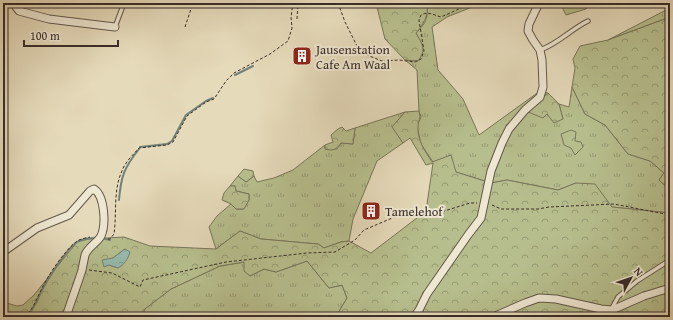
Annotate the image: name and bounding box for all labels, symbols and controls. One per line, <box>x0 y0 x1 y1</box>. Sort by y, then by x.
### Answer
scale bar <box>24 22 118 48</box>
text: 100 m <box>30 27 60 44</box>
place label: Jausenstation Cafe Am Waal <box>314 40 391 74</box>
building icon: Jausenstation Cafe Am Waal <box>291 45 313 67</box>
building icon: Tamelehof <box>360 200 382 222</box>
place label: Tamelehof <box>385 202 444 221</box>
north arrow <box>611 258 651 298</box>
text: N <box>630 264 648 280</box>

